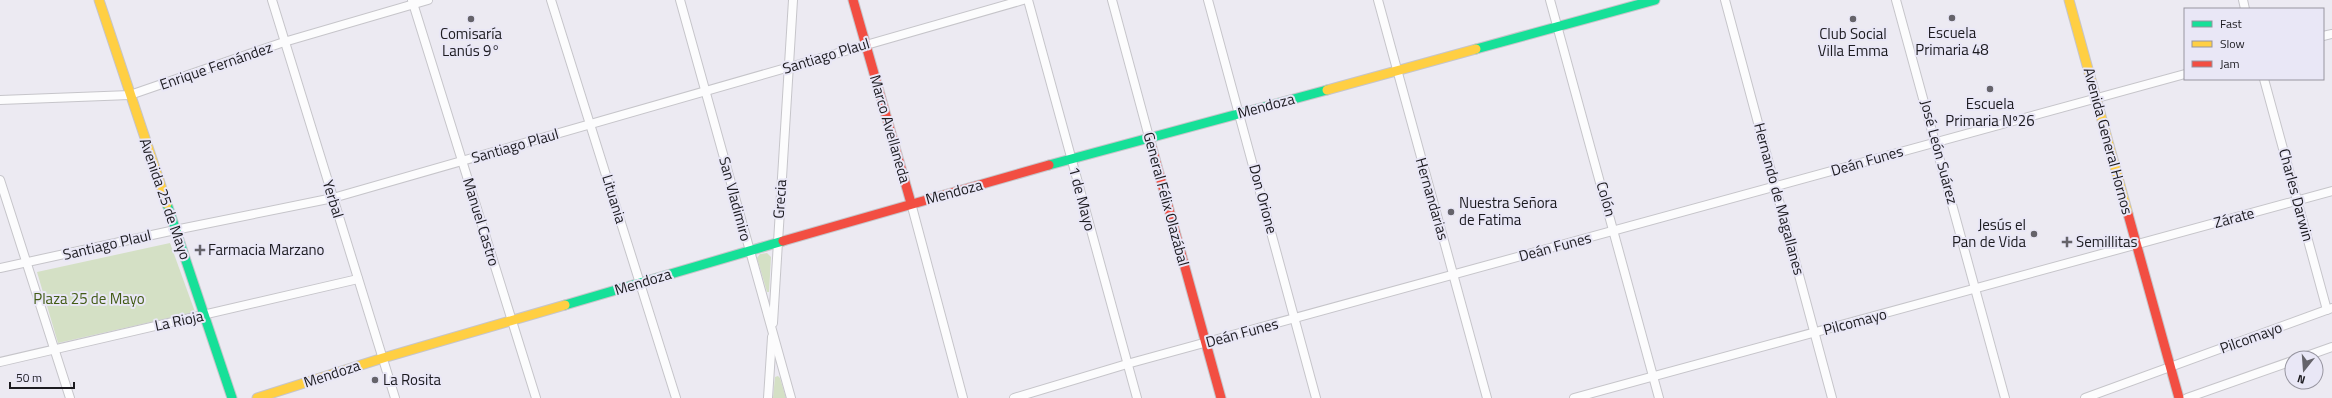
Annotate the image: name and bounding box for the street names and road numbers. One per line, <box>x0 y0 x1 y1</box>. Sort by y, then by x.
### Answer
street label: Santiago Plaul <box>779 31 872 80</box>
street label: Enrique Fernández <box>156 35 275 96</box>
street label: Avenida General Hornos <box>2078 65 2139 217</box>
street label: Marco Avellaneda <box>864 72 917 186</box>
street label: Mendoza <box>1235 87 1297 124</box>
street label: José León Suárez <box>1915 97 1964 207</box>
street label: Hernando de Magallanes <box>1748 120 1811 278</box>
street label: Santiago Plaul <box>468 122 561 169</box>
street label: General Félix Olazábal <box>1138 129 1195 269</box>
street label: Avenida 25 de Mayo <box>134 135 197 263</box>
street label: Deán Funes <box>1828 139 1906 182</box>
street label: Charles Darwin <box>2273 146 2320 244</box>
street label: San Vladimiro <box>713 154 758 244</box>
street label: Hernandarias <box>1410 155 1455 243</box>
street label: Don Orione <box>1243 162 1284 236</box>
street label: 1 de Mayo <box>1063 164 1102 234</box>
street label: Lituania <box>596 172 633 227</box>
street label: Mendoza <box>923 173 985 210</box>
street label: Manuel Castro <box>457 175 506 269</box>
street label: Yerbal <box>317 177 350 221</box>
street label: Grecia <box>767 178 792 219</box>
street label: Colón <box>1591 179 1622 219</box>
street label: Zárate <box>2211 201 2257 234</box>
street label: Santiago Plaul <box>60 223 153 266</box>
street label: Deán Funes <box>1516 226 1594 267</box>
street label: Mendoza <box>612 262 675 301</box>
street label: Pilcomayo <box>1820 302 1889 341</box>
street label: La Rioja <box>152 304 206 337</box>
street label: Deán Funes <box>1203 312 1281 353</box>
street label: Pilcomayo <box>2216 316 2285 359</box>
street label: Mendoza <box>301 353 364 393</box>

